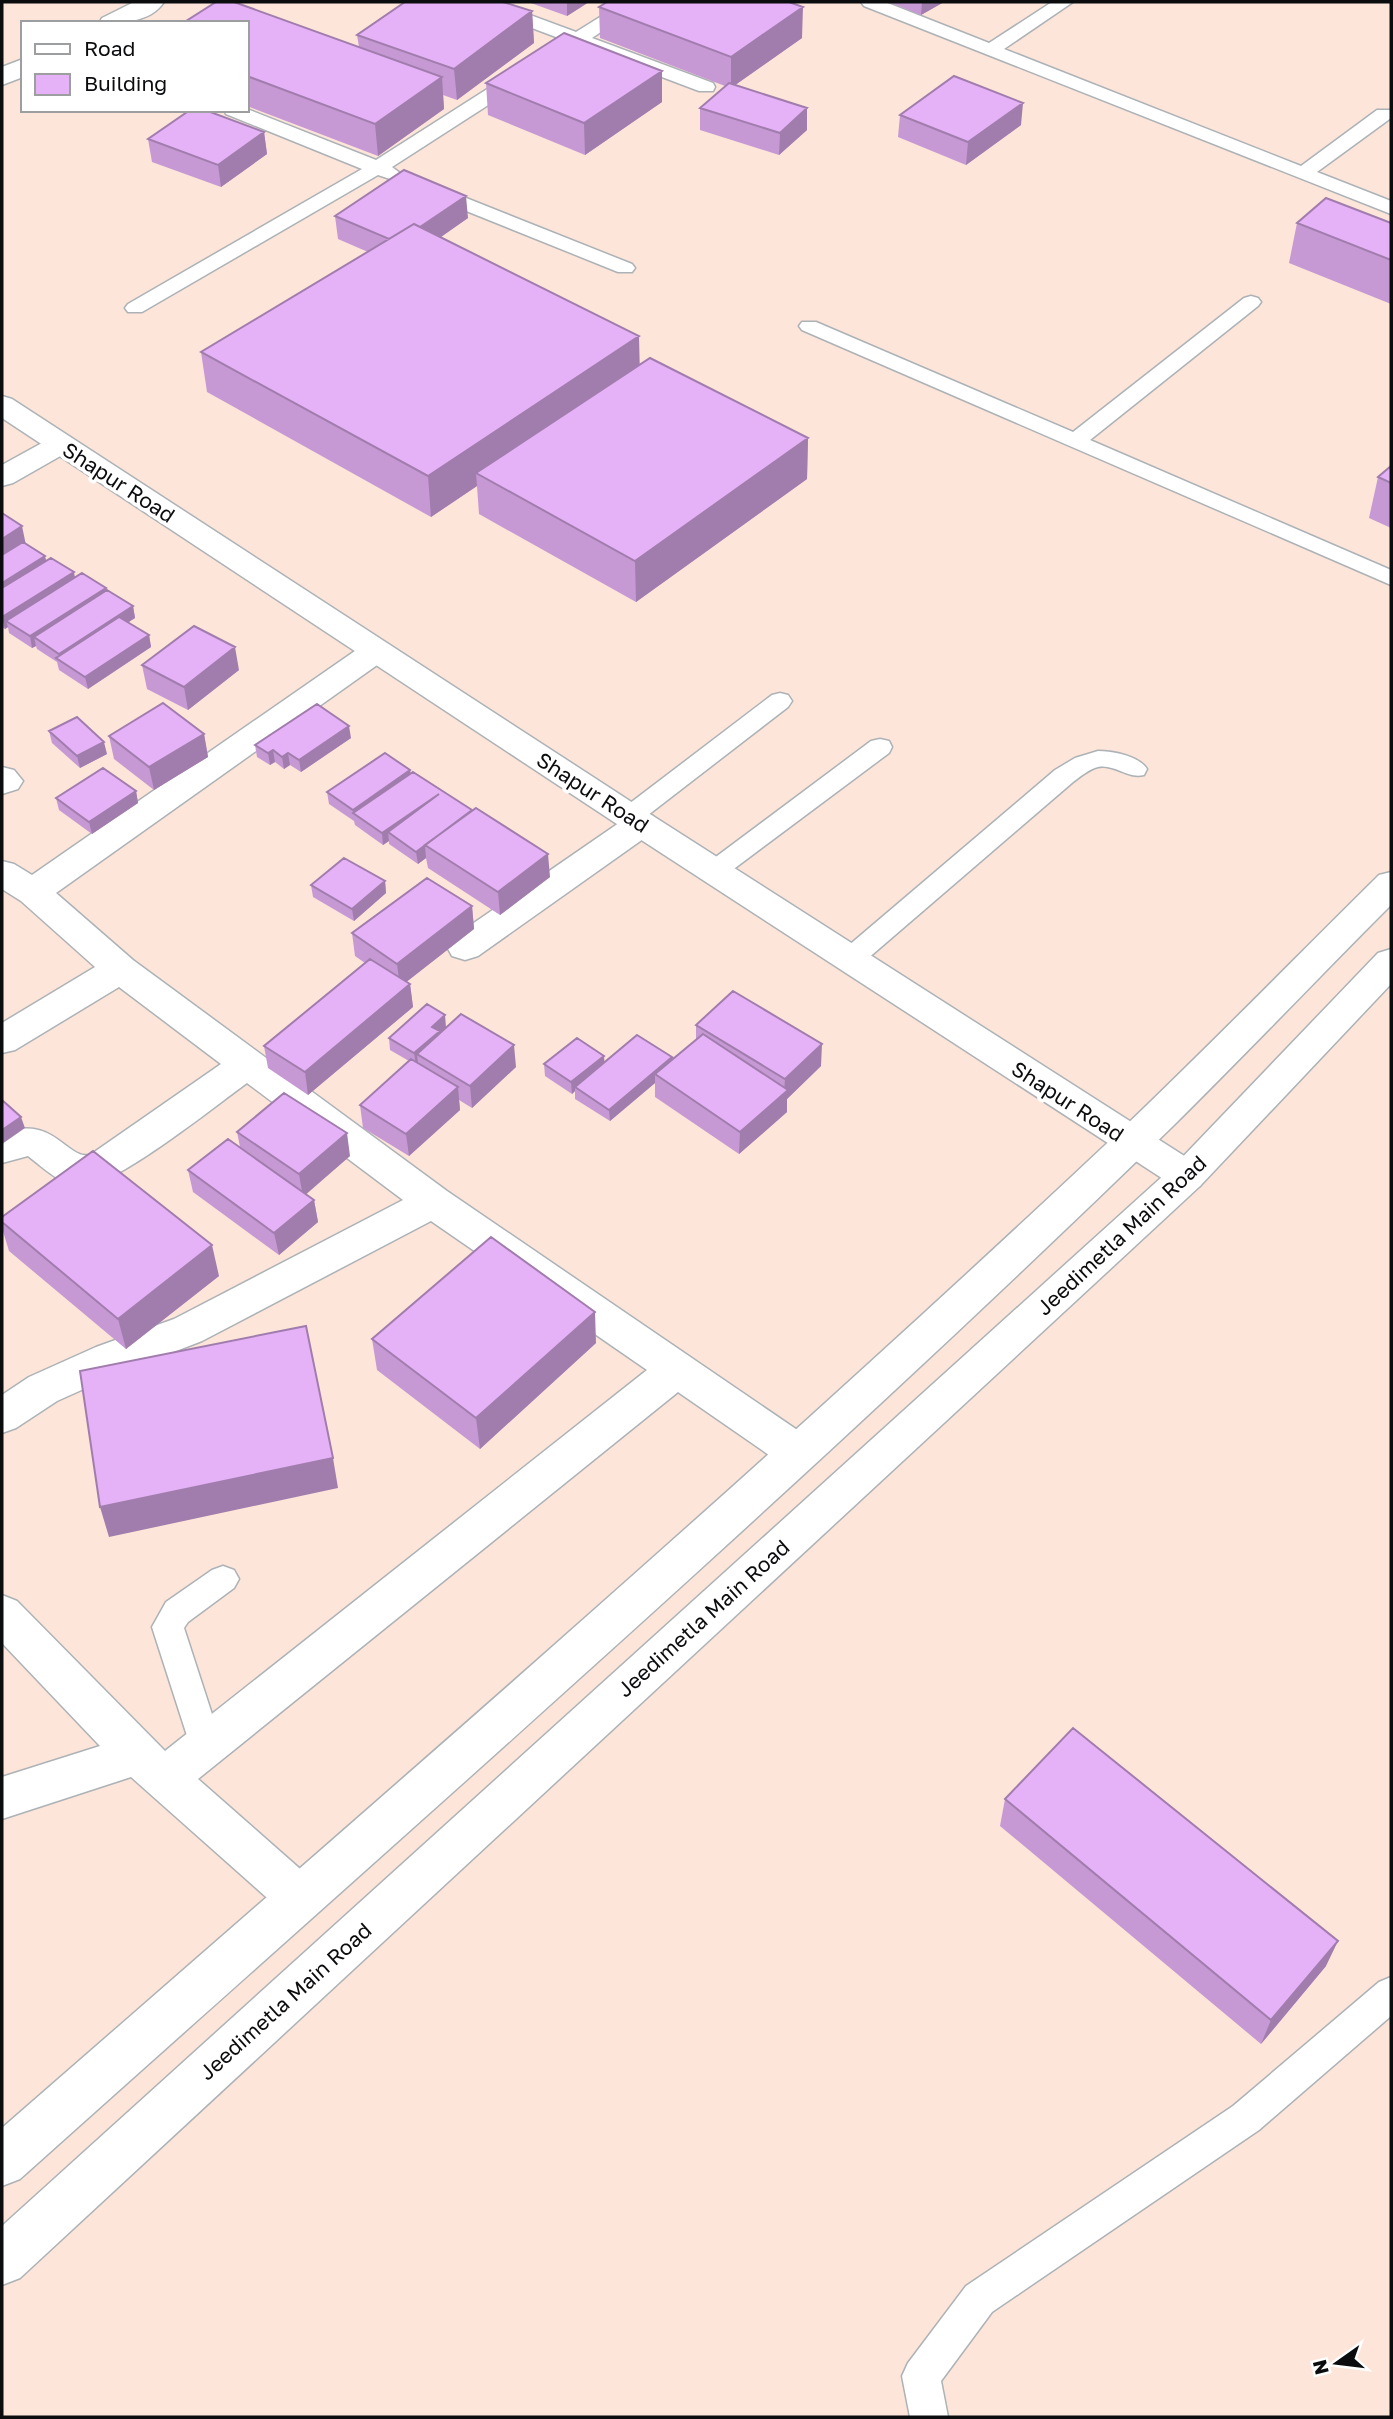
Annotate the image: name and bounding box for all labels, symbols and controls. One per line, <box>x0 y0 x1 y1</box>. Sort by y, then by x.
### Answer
legend <box>21 21 248 112</box>
text: Road <box>84 35 135 61</box>
text: Building <box>84 70 167 96</box>
street label: Shapur Road <box>58 436 180 528</box>
street label: Shapur Road <box>532 746 654 838</box>
street label: Shapur Road <box>1007 1055 1129 1147</box>
street label: Jeedimetla Main Road <box>1031 1150 1211 1320</box>
street label: Jeedimetla Main Road <box>612 1534 794 1702</box>
street label: Jeedimetla Main Road <box>194 1917 376 2085</box>
north arrow <box>1302 2328 1372 2398</box>
text: N <box>1307 2357 1333 2377</box>

